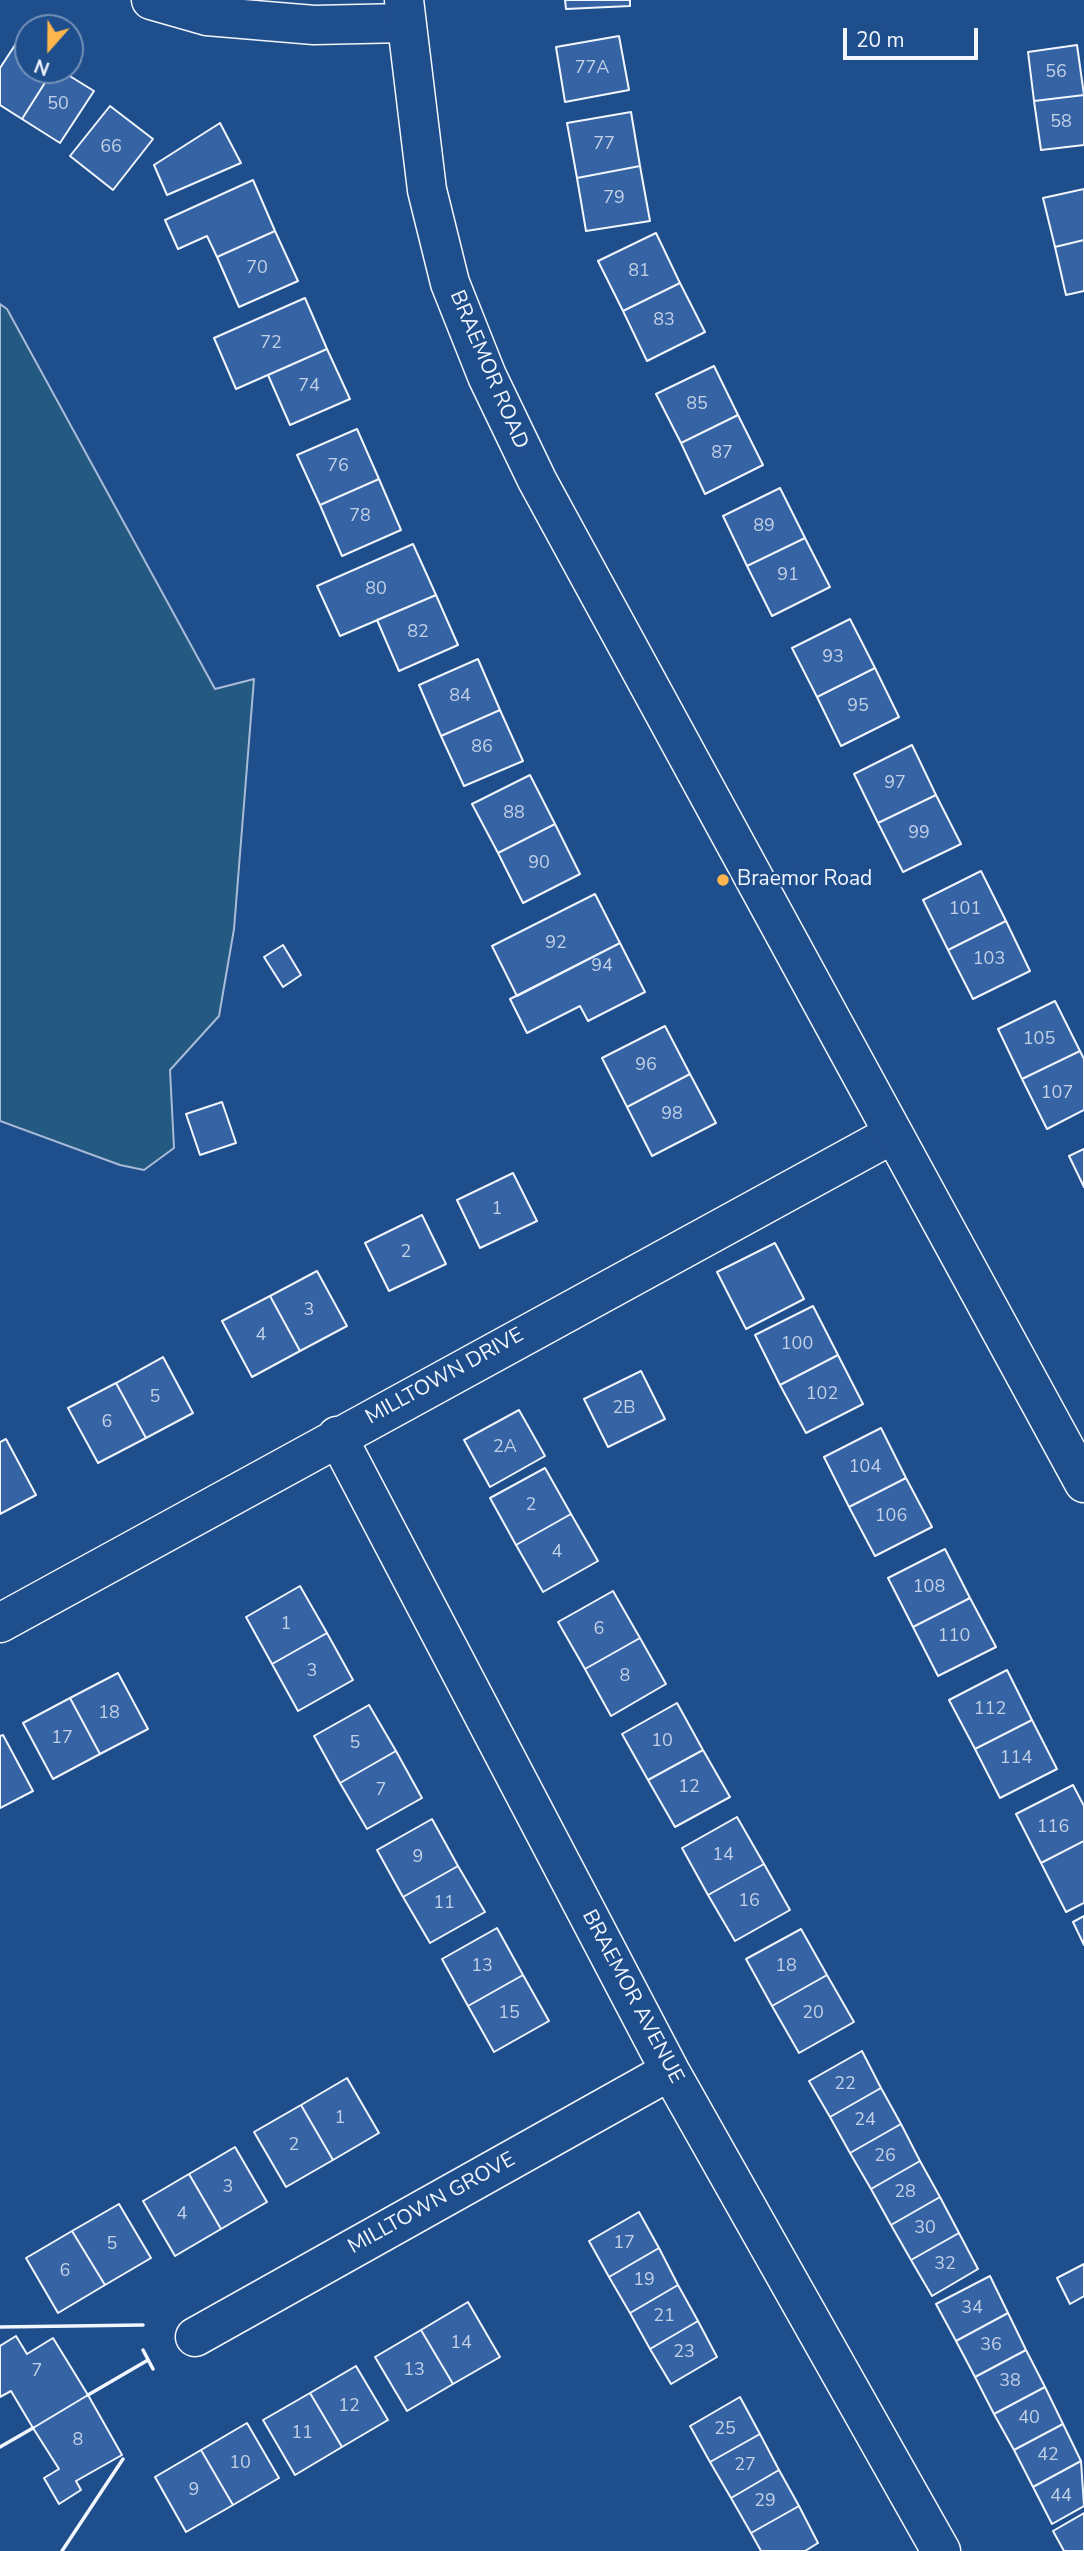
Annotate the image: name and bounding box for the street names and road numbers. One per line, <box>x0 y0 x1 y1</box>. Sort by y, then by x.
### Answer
street label: BRAEMOR ROAD <box>443 287 533 453</box>
street label: MILLTOWN DRIVE <box>362 1323 528 1431</box>
street label: BRAEMOR AVENUE <box>576 1906 688 2088</box>
street label: MILLTOWN GROVE <box>344 2148 520 2260</box>

